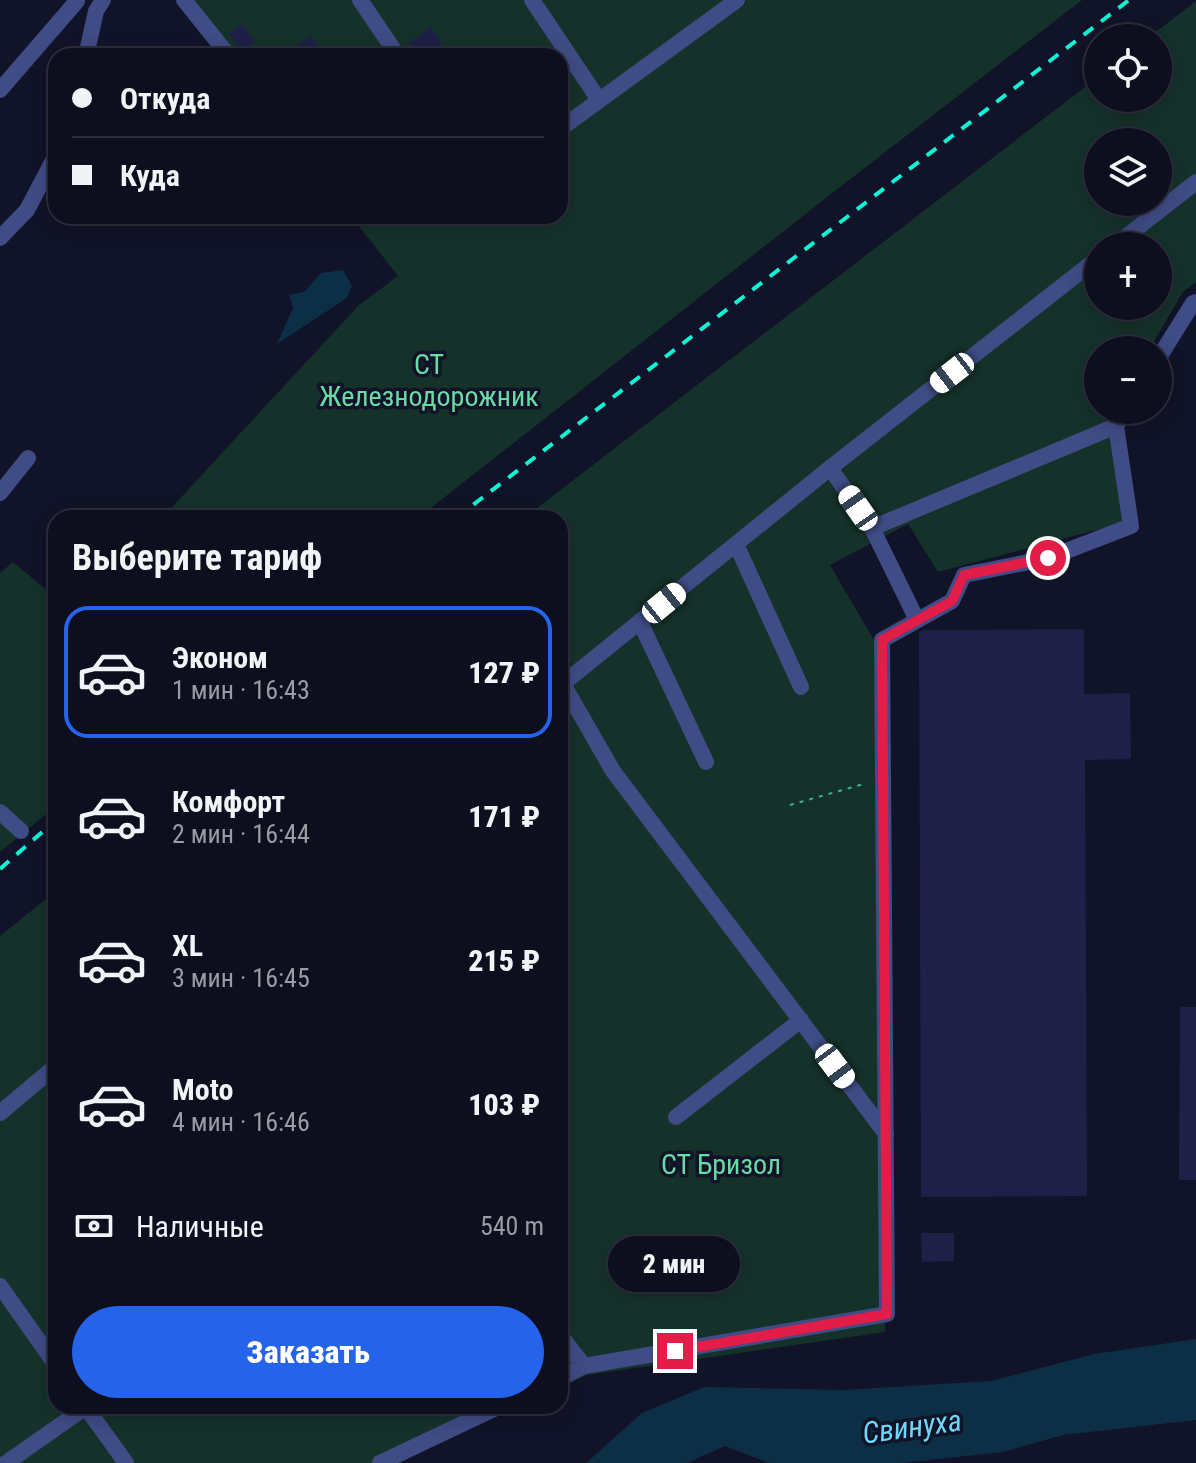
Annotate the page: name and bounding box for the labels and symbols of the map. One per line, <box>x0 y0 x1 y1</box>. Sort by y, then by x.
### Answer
park label: СТ Железнодорожник <box>319 348 539 413</box>
car <box>926 349 978 397</box>
car <box>834 481 882 535</box>
route start <box>1030 540 1066 576</box>
car <box>638 579 690 627</box>
car <box>811 1040 859 1092</box>
park label: СТ Бризол <box>661 1148 781 1181</box>
callout: 2 мин <box>609 1235 741 1291</box>
route end <box>657 1333 693 1369</box>
water label: Свинуха <box>860 1402 964 1451</box>

